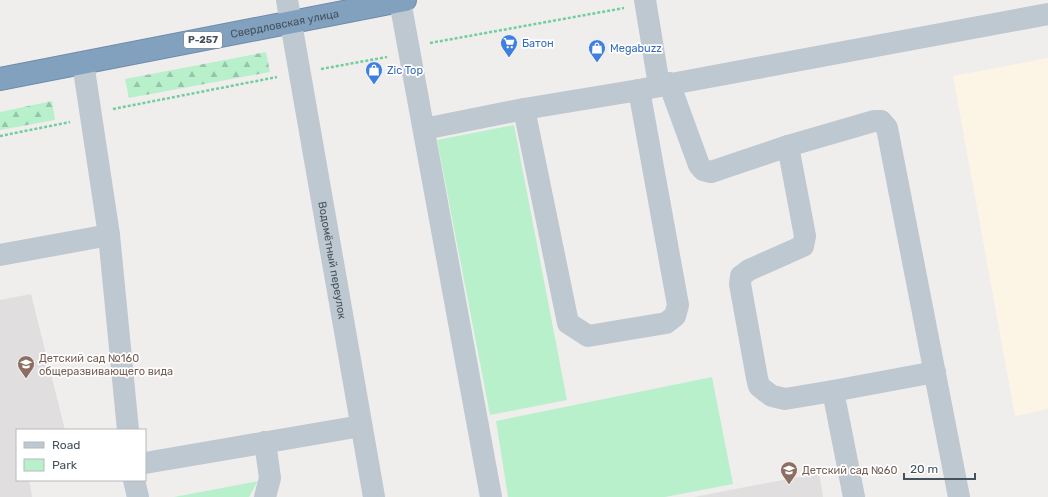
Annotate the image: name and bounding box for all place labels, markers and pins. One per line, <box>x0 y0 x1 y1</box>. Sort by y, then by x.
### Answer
supermarket icon: Батон <box>499 33 519 58</box>
place label: Батон <box>522 37 554 50</box>
shop icon: Megabuzz <box>587 38 607 63</box>
place label: Megabuzz <box>610 42 662 55</box>
shop icon: Zic Top <box>364 60 384 85</box>
place label: Zic Top <box>387 64 423 77</box>
place label: Детский сад №160 общеразвивающего вида <box>39 352 173 378</box>
school or university icon: Детский сад №160 общеразвивающего вида <box>16 354 36 379</box>
school or university icon: Детский сад №60 <box>779 460 799 485</box>
place label: Детский сад №60 <box>802 464 897 477</box>

